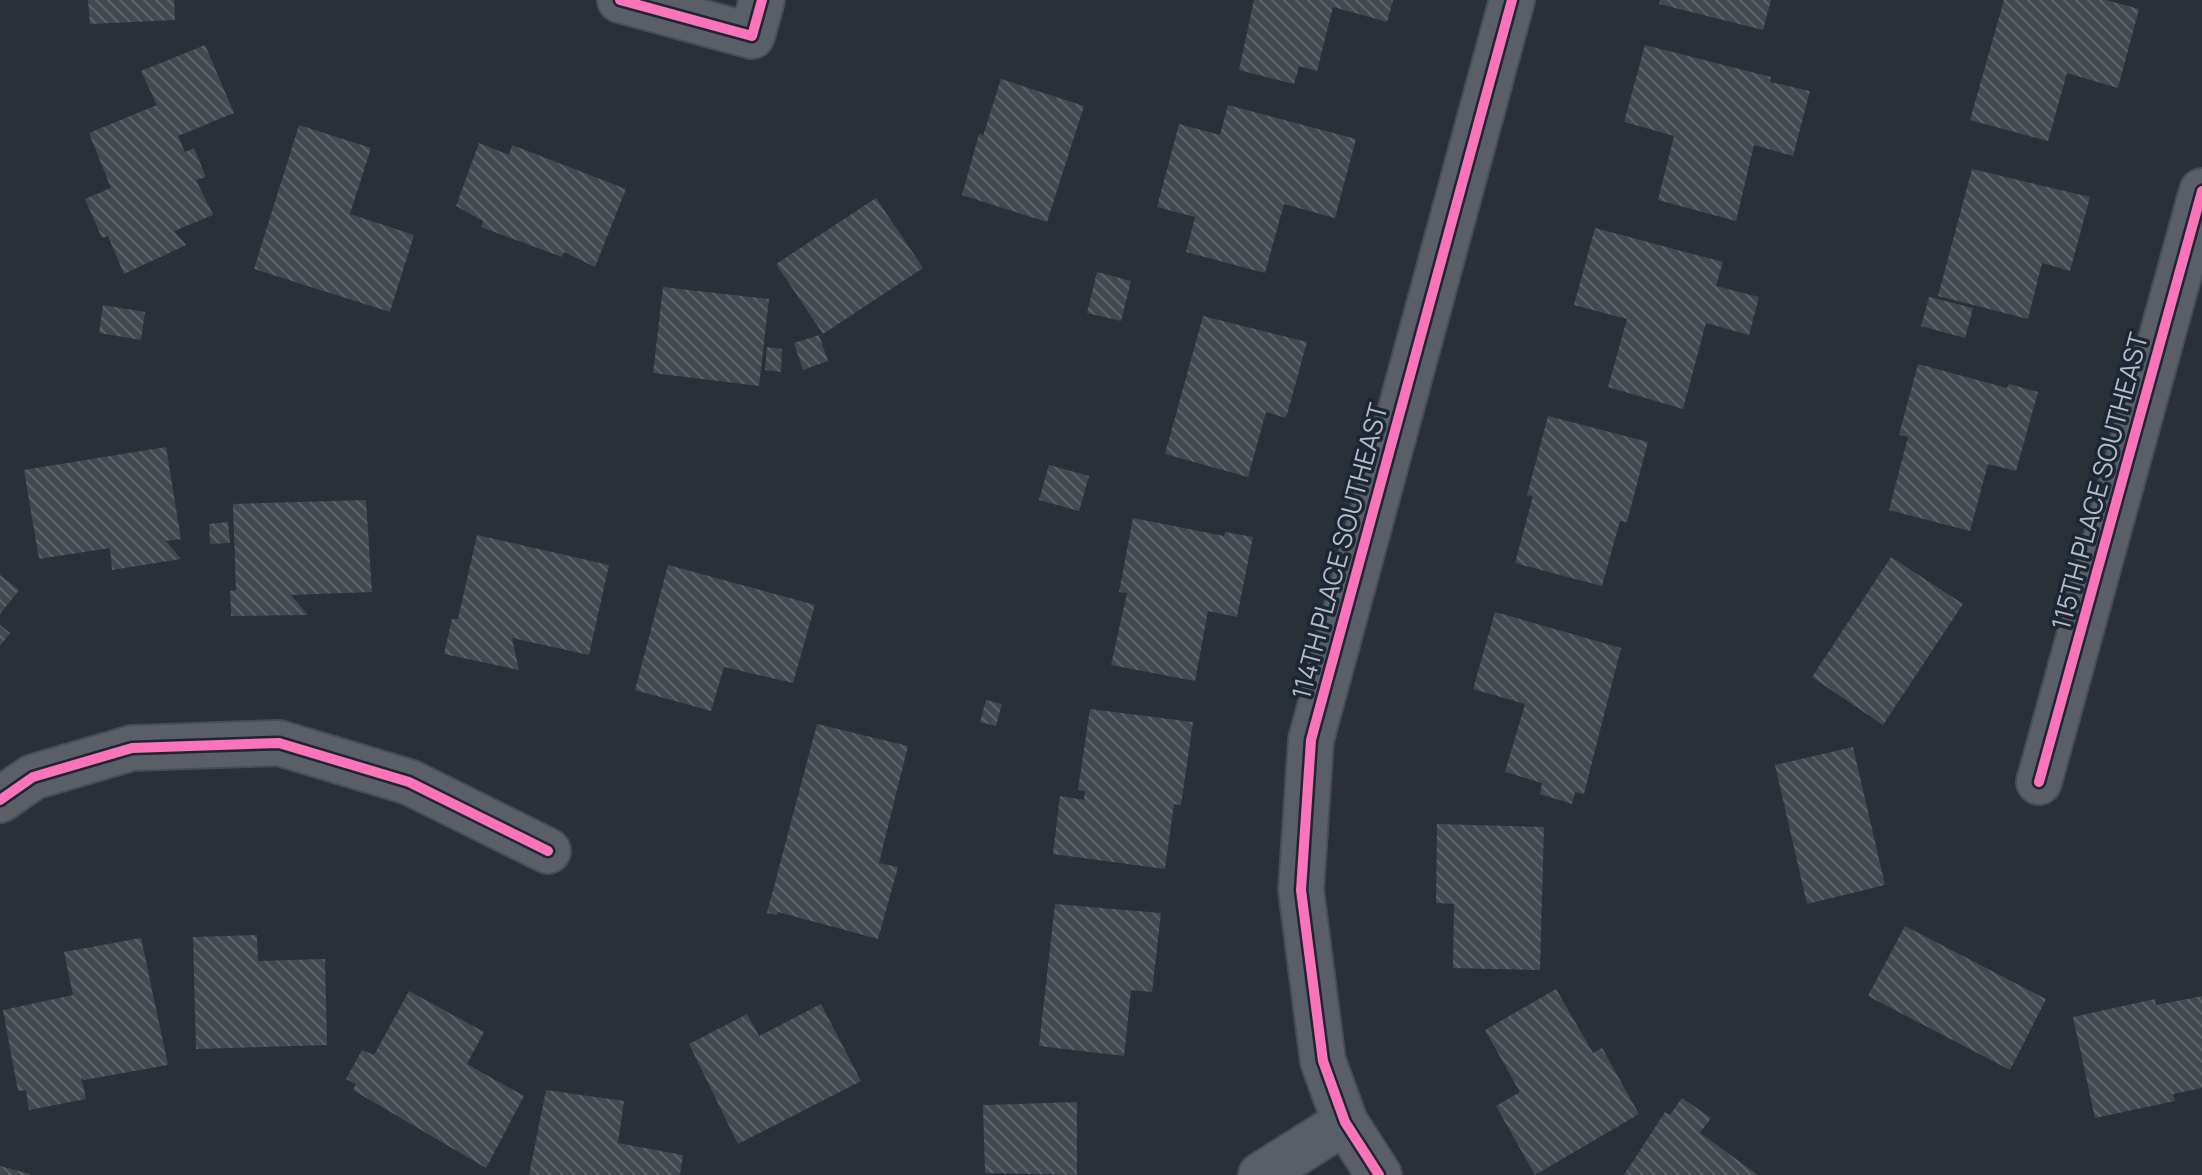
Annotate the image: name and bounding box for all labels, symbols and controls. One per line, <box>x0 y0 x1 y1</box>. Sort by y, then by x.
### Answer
street label: 115TH PLACE SOUTHEAST <box>2042 328 2156 633</box>
street label: 114TH PLACE SOUTHEAST <box>1282 399 1396 703</box>

